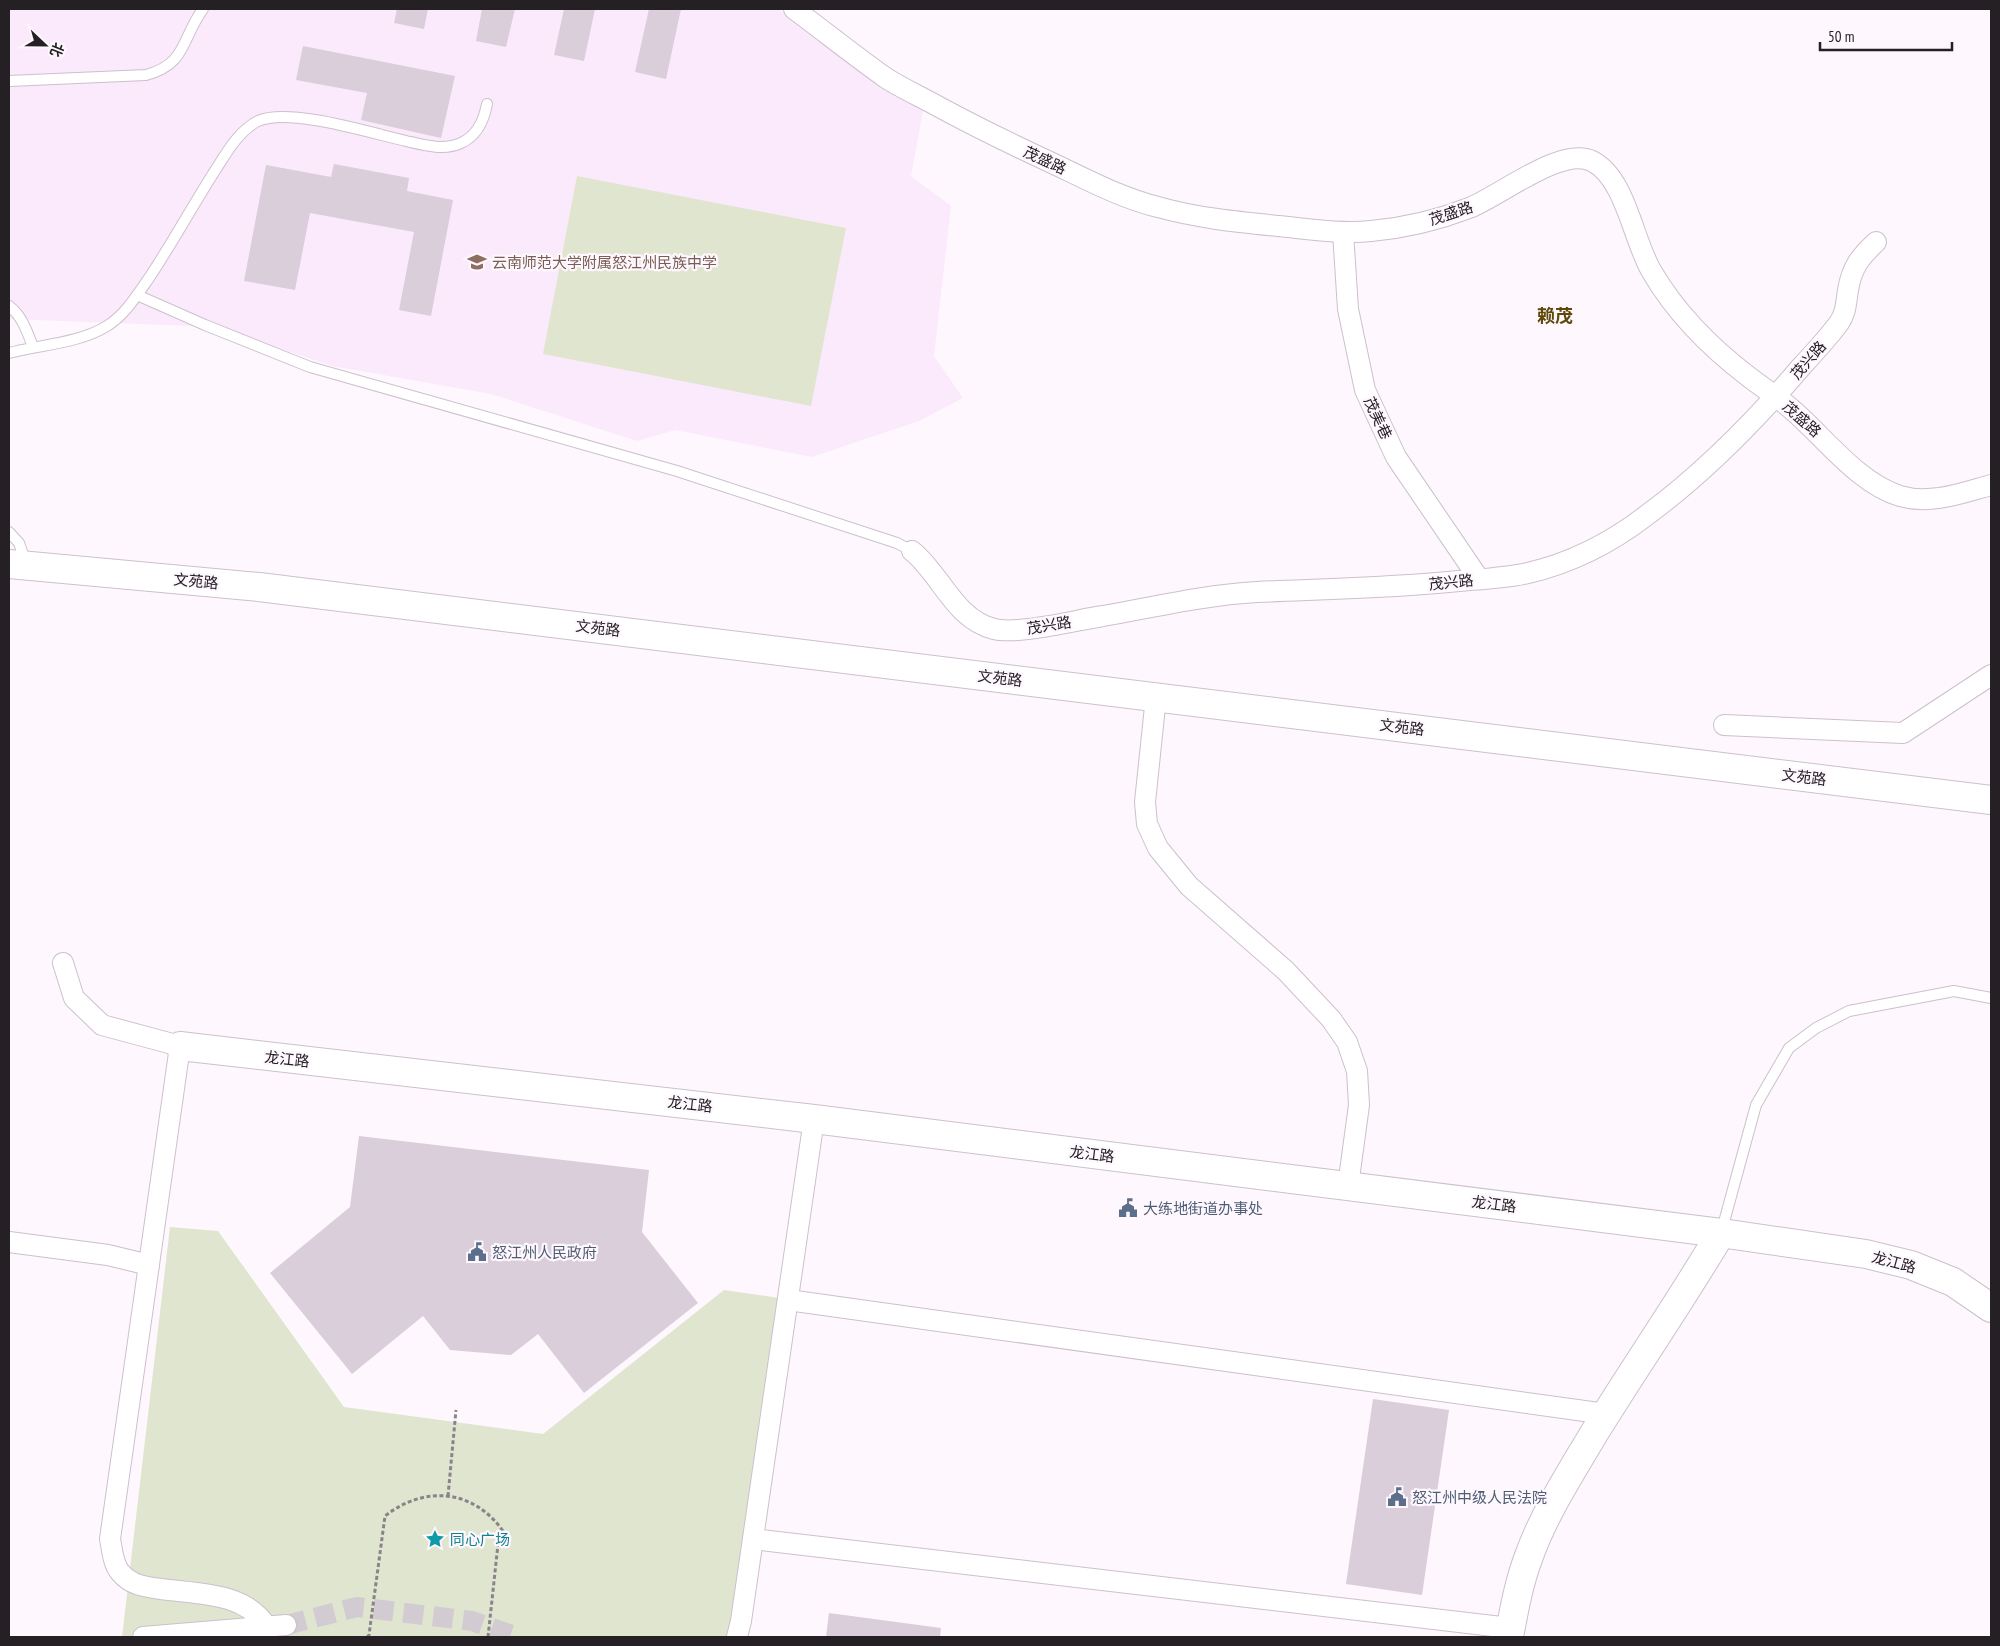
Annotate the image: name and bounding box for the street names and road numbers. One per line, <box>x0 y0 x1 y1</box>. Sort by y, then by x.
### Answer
street label: 茂盛路 <box>1021 142 1069 178</box>
street label: 茂盛路 <box>1427 197 1475 229</box>
street label: 茂兴路 <box>1786 337 1830 383</box>
street label: 茂美巷 <box>1360 394 1396 442</box>
street label: 茂盛路 <box>1779 397 1825 441</box>
street label: 文苑路 <box>173 570 219 592</box>
street label: 茂兴路 <box>1428 570 1474 594</box>
street label: 茂兴路 <box>1025 612 1073 638</box>
street label: 文苑路 <box>575 616 621 640</box>
street label: 文苑路 <box>977 666 1023 690</box>
street label: 文苑路 <box>1379 715 1425 739</box>
street label: 文苑路 <box>1781 765 1827 789</box>
street label: 龙江路 <box>264 1047 310 1071</box>
street label: 龙江路 <box>667 1092 713 1116</box>
street label: 龙江路 <box>1069 1142 1115 1166</box>
street label: 龙江路 <box>1471 1192 1517 1216</box>
street label: 龙江路 <box>1870 1247 1918 1277</box>

